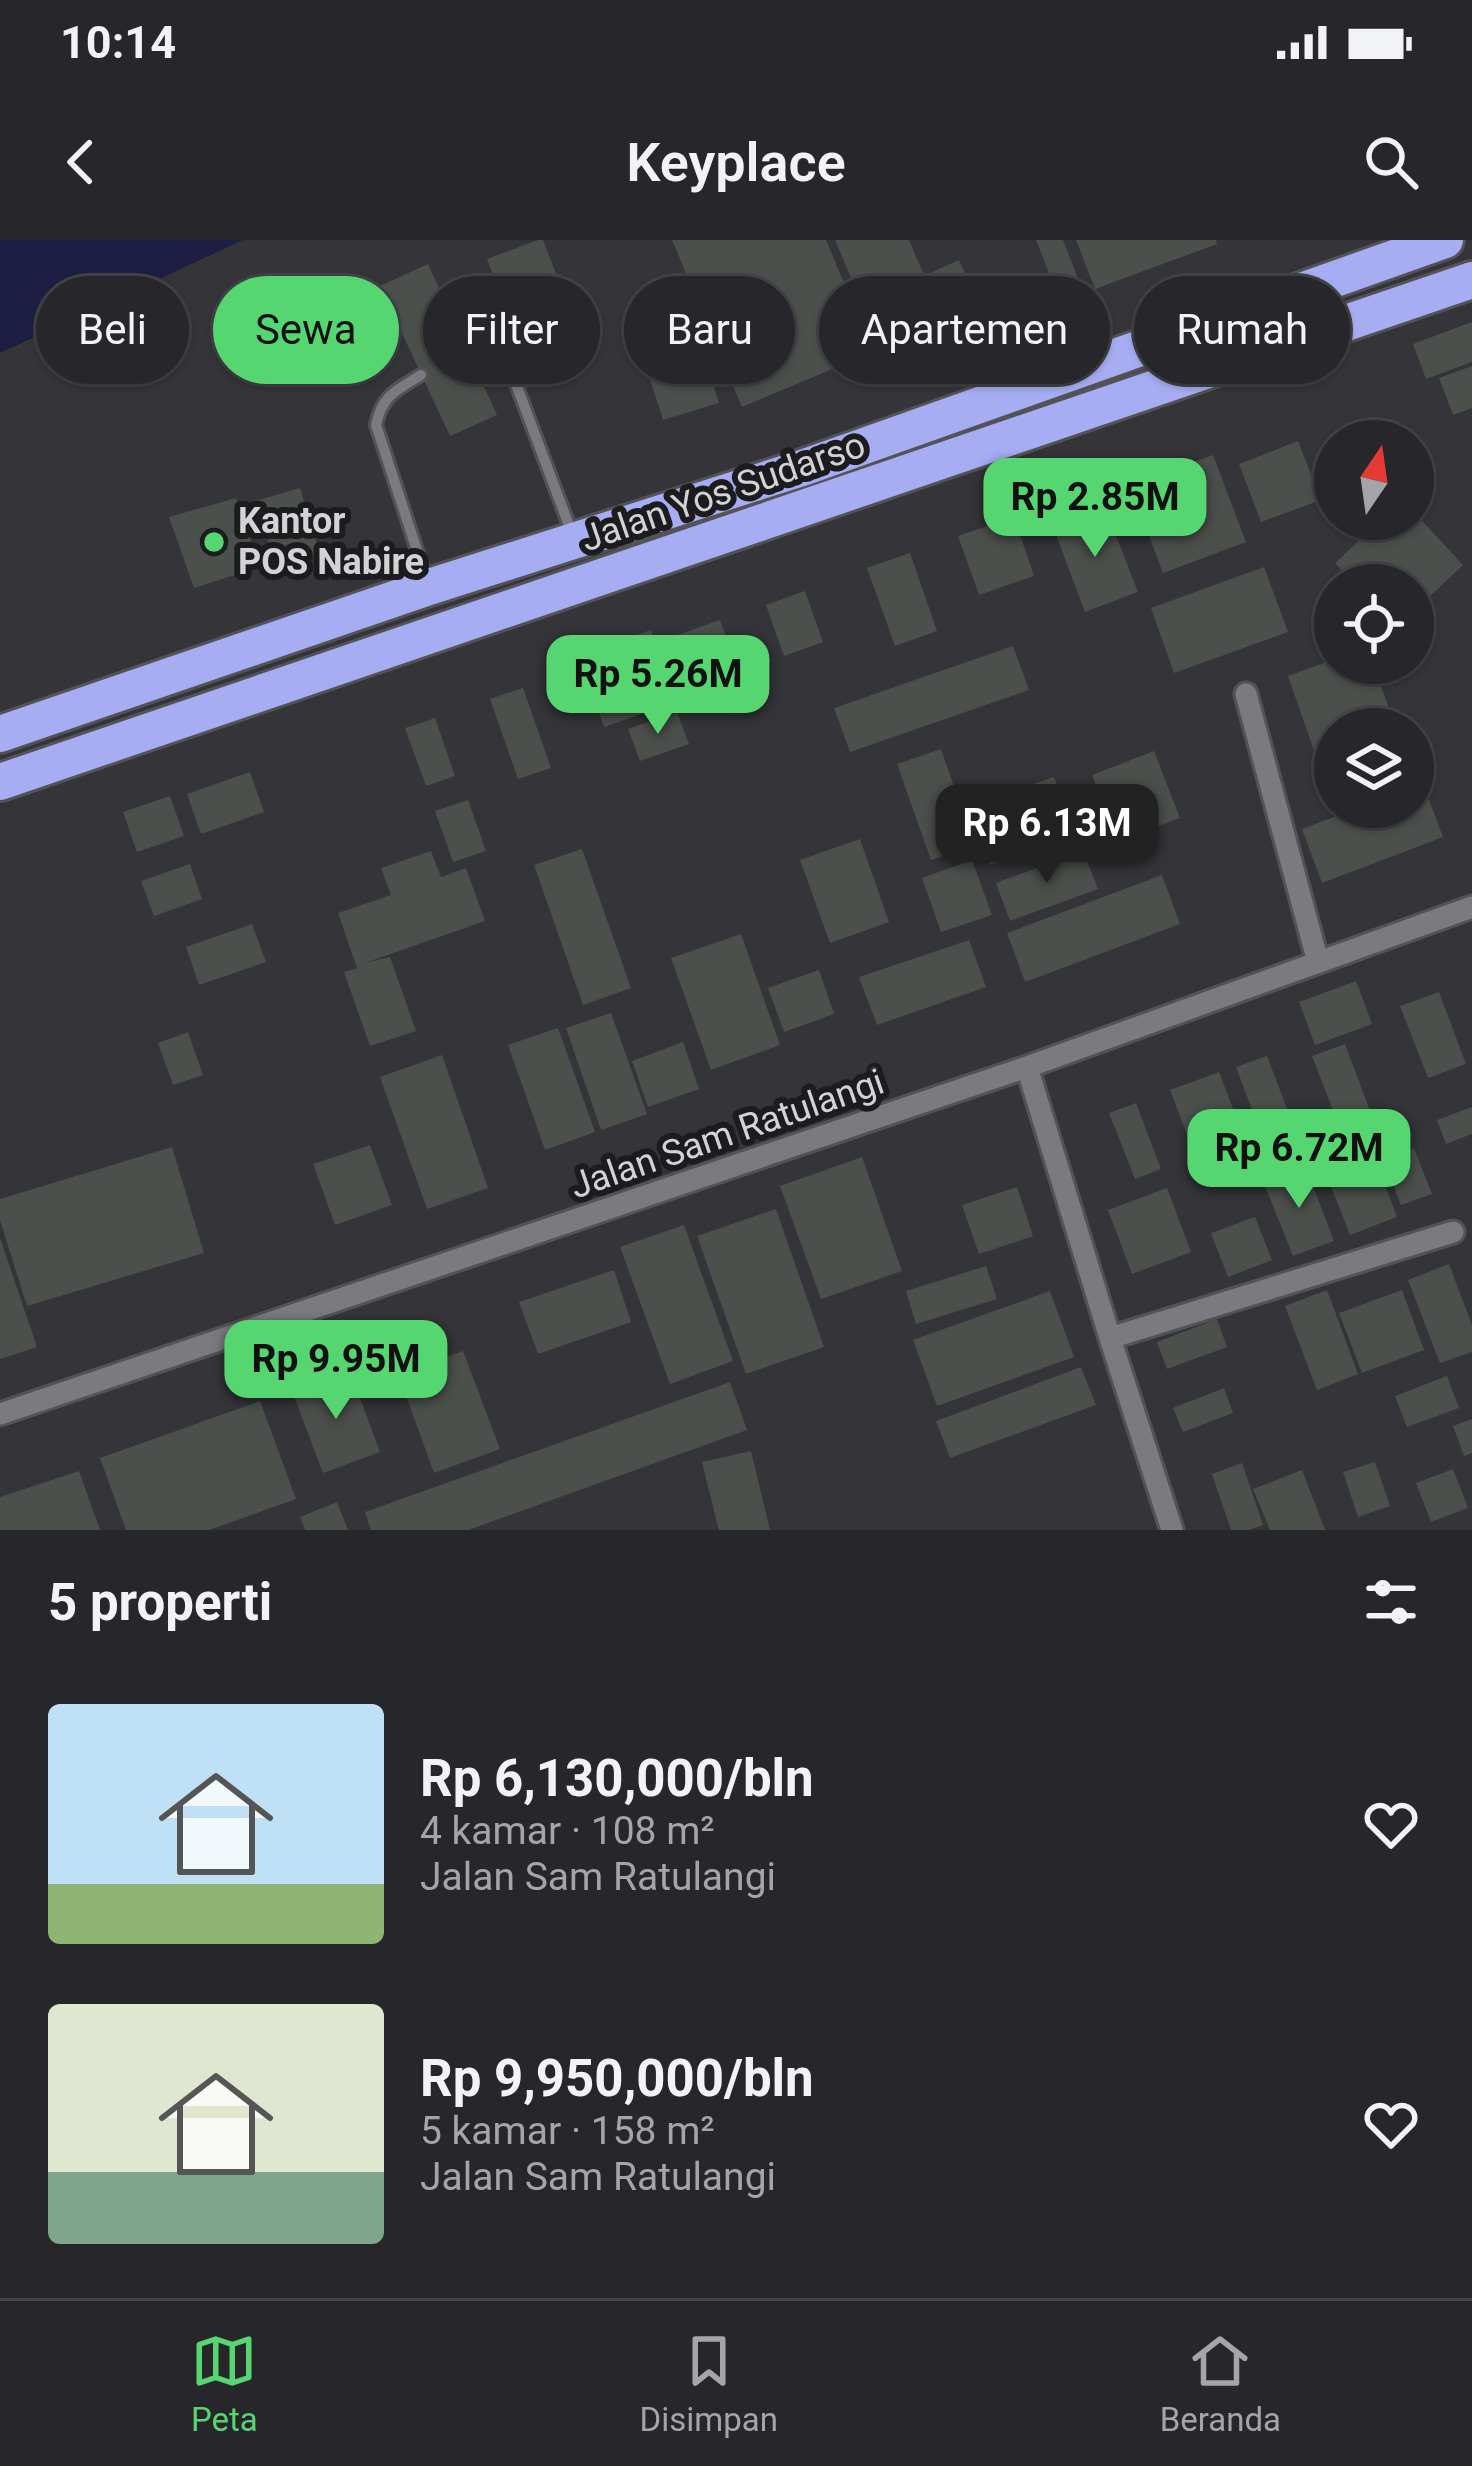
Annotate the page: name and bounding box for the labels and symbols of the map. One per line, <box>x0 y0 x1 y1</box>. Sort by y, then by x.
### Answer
north arrow <box>1314 420 1434 540</box>
street label: Jalan Yos Sudarso <box>576 424 870 560</box>
pin: Rp 2.85M <box>971 458 1219 560</box>
place label: Kantor POS Nabire <box>238 500 424 583</box>
marker: Kantor POS Nabire <box>201 529 227 555</box>
pin: Rp 5.26M <box>534 635 782 737</box>
pin: Rp 6.13M <box>923 784 1171 886</box>
street label: Jalan Sam Ratulangi <box>565 1061 889 1207</box>
pin: Rp 6.72M <box>1175 1109 1423 1211</box>
pin: Rp 9.95M <box>212 1320 460 1422</box>

